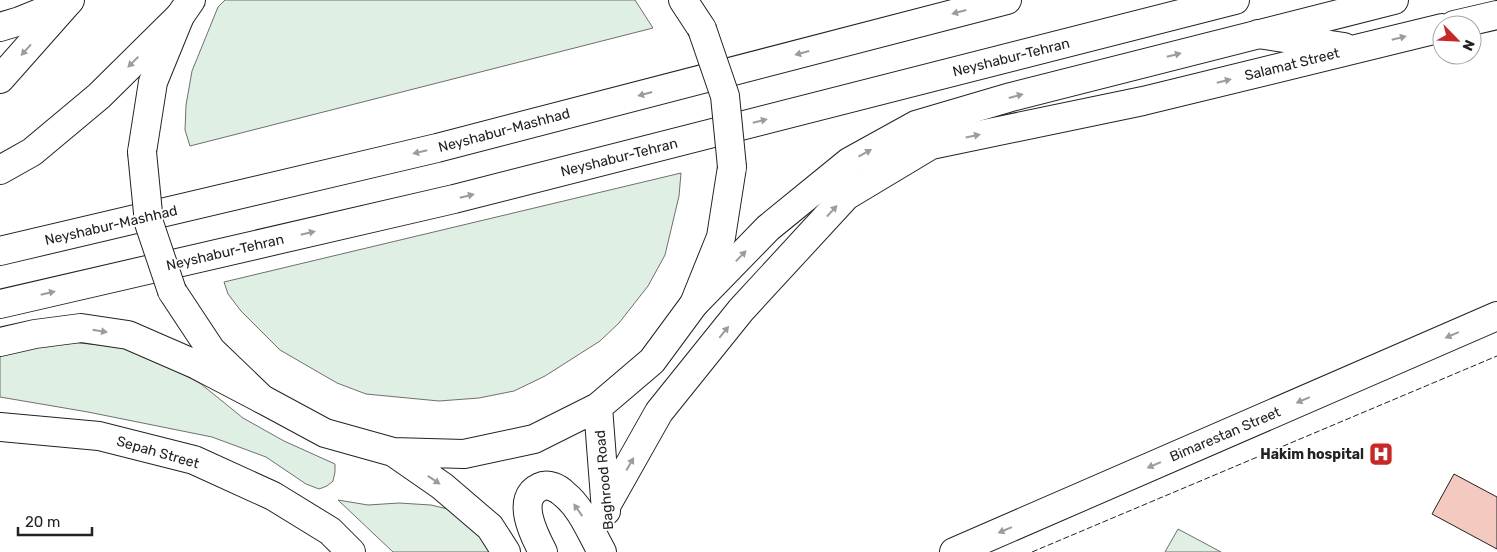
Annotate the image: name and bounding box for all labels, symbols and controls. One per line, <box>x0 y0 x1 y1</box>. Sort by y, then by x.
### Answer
one-way arrow <box>952 8 967 16</box>
north arrow <box>1432 15 1482 65</box>
one-way arrow <box>1391 34 1406 42</box>
street label: Neyshabur-Tehran <box>951 35 1071 80</box>
text: N <box>1459 37 1478 53</box>
one-way arrow <box>20 43 32 55</box>
street label: Salamat Street <box>1243 44 1342 84</box>
one-way arrow <box>795 49 810 57</box>
one-way arrow <box>1166 51 1181 59</box>
one-way arrow <box>127 56 139 68</box>
one-way arrow <box>1217 77 1232 85</box>
one-way arrow <box>637 90 652 98</box>
one-way arrow <box>1009 91 1024 99</box>
street label: Neyshabur-Mashhad <box>436 105 572 156</box>
one-way arrow <box>752 117 767 125</box>
one-way arrow <box>965 132 981 140</box>
street label: Neyshabur-Tehran <box>559 135 679 180</box>
one-way arrow <box>412 148 427 156</box>
one-way arrow <box>858 148 872 157</box>
one-way arrow <box>459 192 474 200</box>
street label: Neyshabur-Mashhad <box>43 202 179 249</box>
one-way arrow <box>826 206 838 218</box>
one-way arrow <box>301 229 316 237</box>
street label: Neyshabur-Tehran <box>165 231 286 274</box>
one-way arrow <box>734 250 746 262</box>
one-way arrow <box>40 289 55 297</box>
one-way arrow <box>718 326 729 339</box>
one-way arrow <box>92 327 108 335</box>
one-way arrow <box>1445 332 1459 340</box>
one-way arrow <box>1296 397 1310 405</box>
street label: Bimarestan Street <box>1167 403 1284 465</box>
street label: Baghrood Road <box>592 429 617 531</box>
street label: Sepah Street <box>115 433 202 473</box>
hospital icon: Hakim hospital <box>1368 441 1394 467</box>
place label: Hakim hospital <box>1260 446 1364 463</box>
one-way arrow <box>625 457 634 471</box>
one-way arrow <box>1147 461 1161 469</box>
one-way arrow <box>427 475 440 485</box>
one-way arrow <box>573 503 583 517</box>
scale bar <box>18 504 91 536</box>
text: 20 m <box>25 513 60 531</box>
one-way arrow <box>998 526 1012 534</box>

